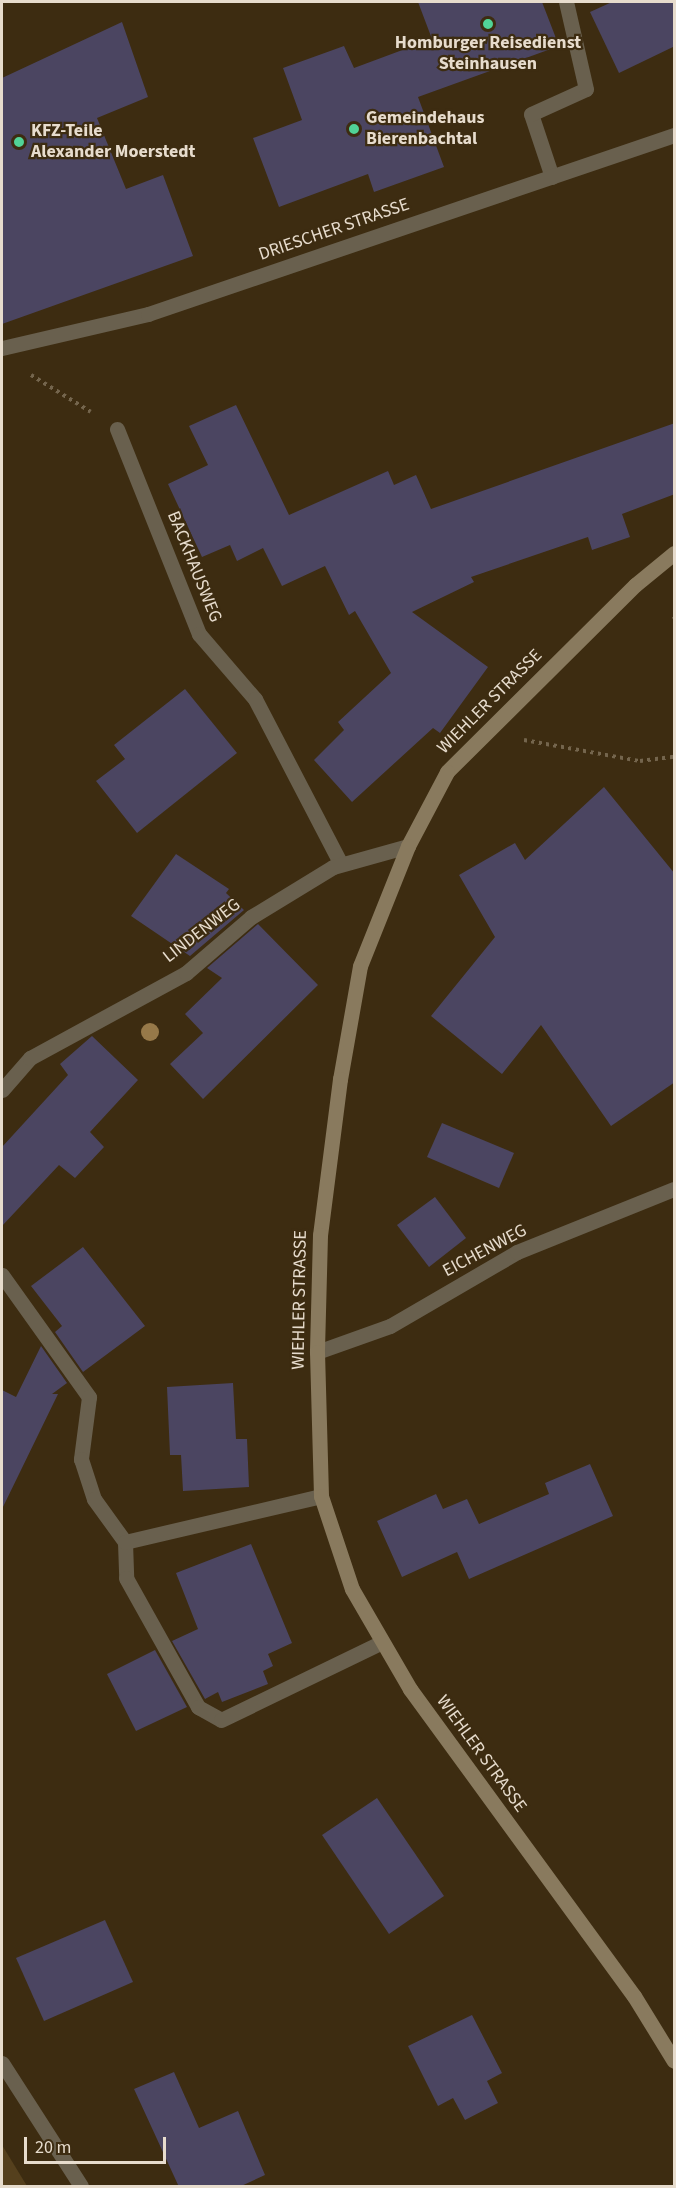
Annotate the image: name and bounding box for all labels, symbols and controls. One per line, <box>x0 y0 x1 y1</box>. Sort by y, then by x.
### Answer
marker: Homburger Reisedienst Steinhausen <box>481 17 495 31</box>
place label: Homburger Reisedienst Steinhausen <box>395 33 581 76</box>
place label: Gemeindehaus Bierenbachtal <box>366 108 484 150</box>
place label: KFZ-Teile Alexander Moerstedt <box>31 121 196 164</box>
marker: Gemeindehaus Bierenbachtal <box>347 122 361 136</box>
marker: KFZ-Teile Alexander Moerstedt <box>12 135 26 149</box>
street label: DRIESCHER STRASSE <box>256 194 412 266</box>
street label: BACKHAUSWEG <box>162 508 226 626</box>
street label: WIEHLER STRASSE <box>433 645 547 759</box>
street label: LINDENWEG <box>159 894 245 968</box>
street label: EICHENWEG <box>439 1220 531 1282</box>
street label: WIEHLER STRASSE <box>288 1230 312 1370</box>
street label: WIEHLER STRASSE <box>431 1691 531 1817</box>
scale bar <box>27 2125 170 2163</box>
text: 20 m <box>35 2135 71 2160</box>

